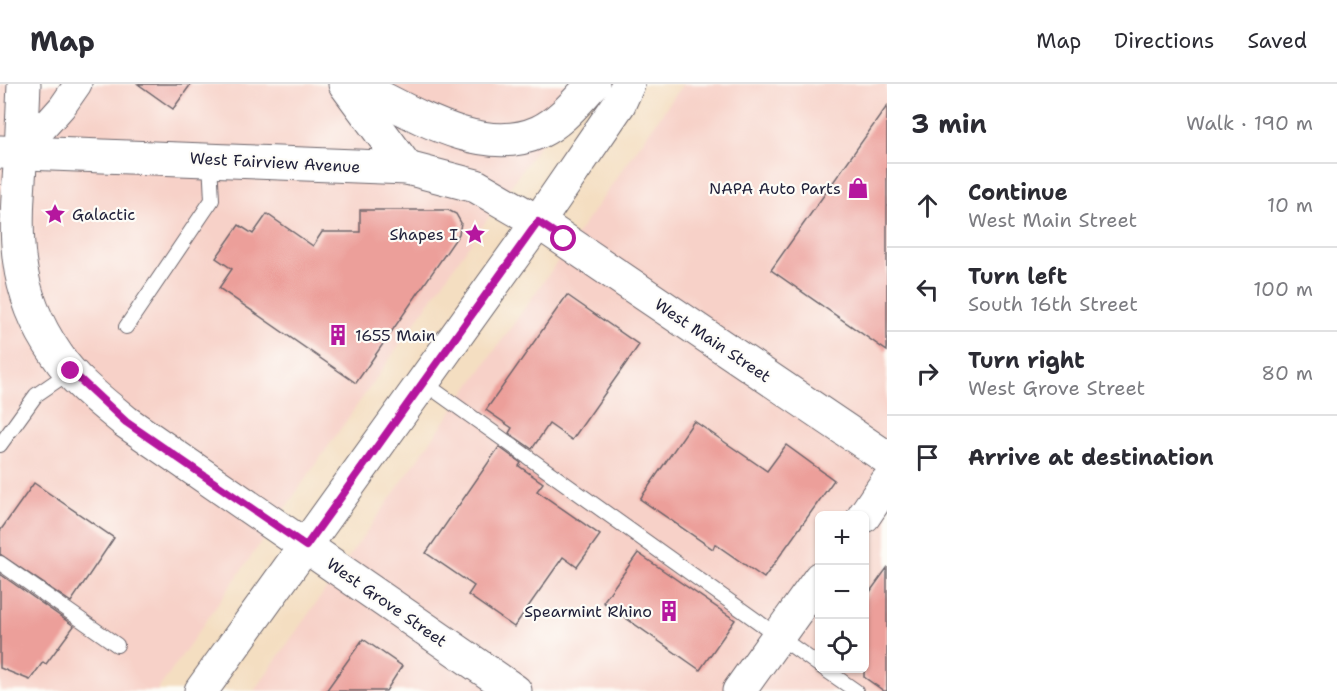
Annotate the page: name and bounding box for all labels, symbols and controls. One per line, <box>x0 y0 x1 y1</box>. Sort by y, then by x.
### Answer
text: Map <box>30 22 95 60</box>
text: Map <box>1036 27 1081 55</box>
text: Directions <box>1114 27 1214 55</box>
text: Saved <box>1247 27 1307 55</box>
text: 3 min <box>911 106 987 141</box>
text: Walk · 190 m <box>1186 110 1313 136</box>
street label: West Fairview Avenue <box>189 148 361 177</box>
shop icon: NAPA Auto Parts <box>846 176 870 200</box>
place label: NAPA Auto Parts <box>709 178 841 199</box>
text: Continue <box>968 178 1068 207</box>
icon: ahead <box>911 189 944 222</box>
text: 10 m <box>1267 192 1313 218</box>
place icon: Galactic <box>43 202 67 226</box>
place label: Galactic <box>72 204 135 225</box>
text: West Main Street <box>968 207 1137 233</box>
place icon: Shapes I <box>463 222 487 246</box>
place label: Shapes I <box>389 224 458 245</box>
route start <box>550 225 576 251</box>
text: Turn left <box>968 262 1067 291</box>
icon: left <box>911 273 944 306</box>
text: 100 m <box>1253 276 1313 302</box>
text: South 16th Street <box>968 291 1138 317</box>
street label: West Main Street <box>651 294 775 387</box>
building icon: 1655 Main <box>326 323 350 347</box>
place label: 1655 Main <box>355 325 436 346</box>
text: Turn right <box>968 346 1085 375</box>
route end <box>57 357 83 383</box>
icon: right <box>911 357 944 390</box>
text: 80 m <box>1261 360 1313 386</box>
text: West Grove Street <box>968 375 1145 401</box>
icon: arrive <box>911 441 944 474</box>
text: Arrive at destination <box>968 443 1214 472</box>
map controls <box>815 511 869 673</box>
button: + <box>815 511 869 565</box>
street label: West Grove Street <box>323 553 451 652</box>
button: − <box>815 565 869 619</box>
building icon: Spearmint Rhino <box>657 599 681 623</box>
place label: Spearmint Rhino <box>524 601 652 622</box>
button: locate <box>815 619 869 673</box>

